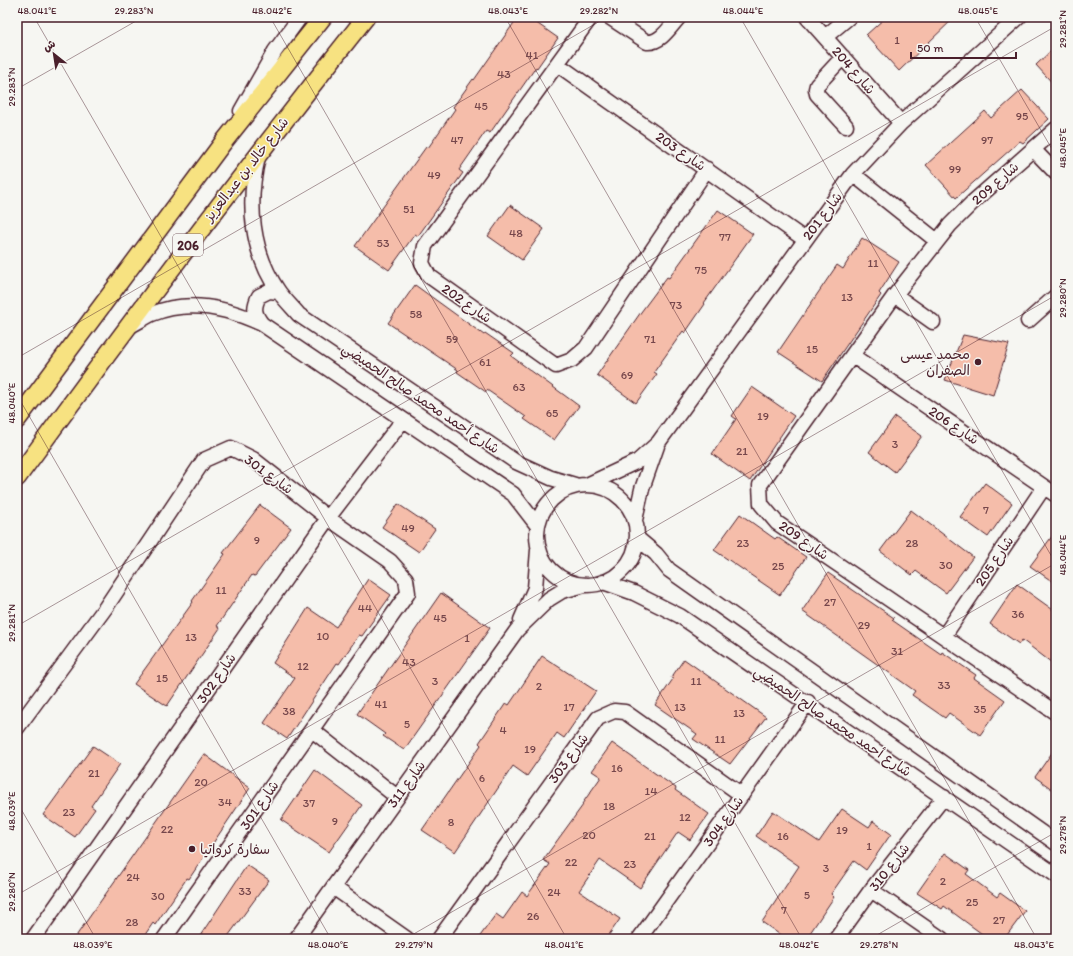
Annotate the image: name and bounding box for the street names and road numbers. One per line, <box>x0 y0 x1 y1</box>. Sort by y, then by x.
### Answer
street label: شارع 204 <box>827 43 879 98</box>
street label: شارع خالد بن عبدالعزيز <box>200 114 293 226</box>
street label: شارع 203 <box>652 128 709 176</box>
street label: شارع 209 <box>968 158 1023 209</box>
street label: شارع 201 <box>799 189 847 244</box>
road number: 206 <box>173 234 203 256</box>
street label: شارع 202 <box>438 280 495 327</box>
street label: شارع أحمد محمد صالح الحميضي <box>337 339 503 461</box>
street label: شارع 206 <box>925 402 982 449</box>
street label: شارع 301 <box>240 451 296 499</box>
street label: شارع 209 <box>775 517 832 564</box>
street label: شارع 205 <box>971 533 1018 590</box>
street label: شارع 302 <box>193 650 241 707</box>
street label: شارع أحمد محمد صالح الحميضي <box>749 662 915 784</box>
street label: شارع 303 <box>545 730 593 787</box>
street label: شارع 311 <box>384 757 430 812</box>
street label: شارع 301 <box>236 777 283 834</box>
street label: شارع 304 <box>699 793 748 850</box>
street label: شارع 310 <box>865 840 914 895</box>

